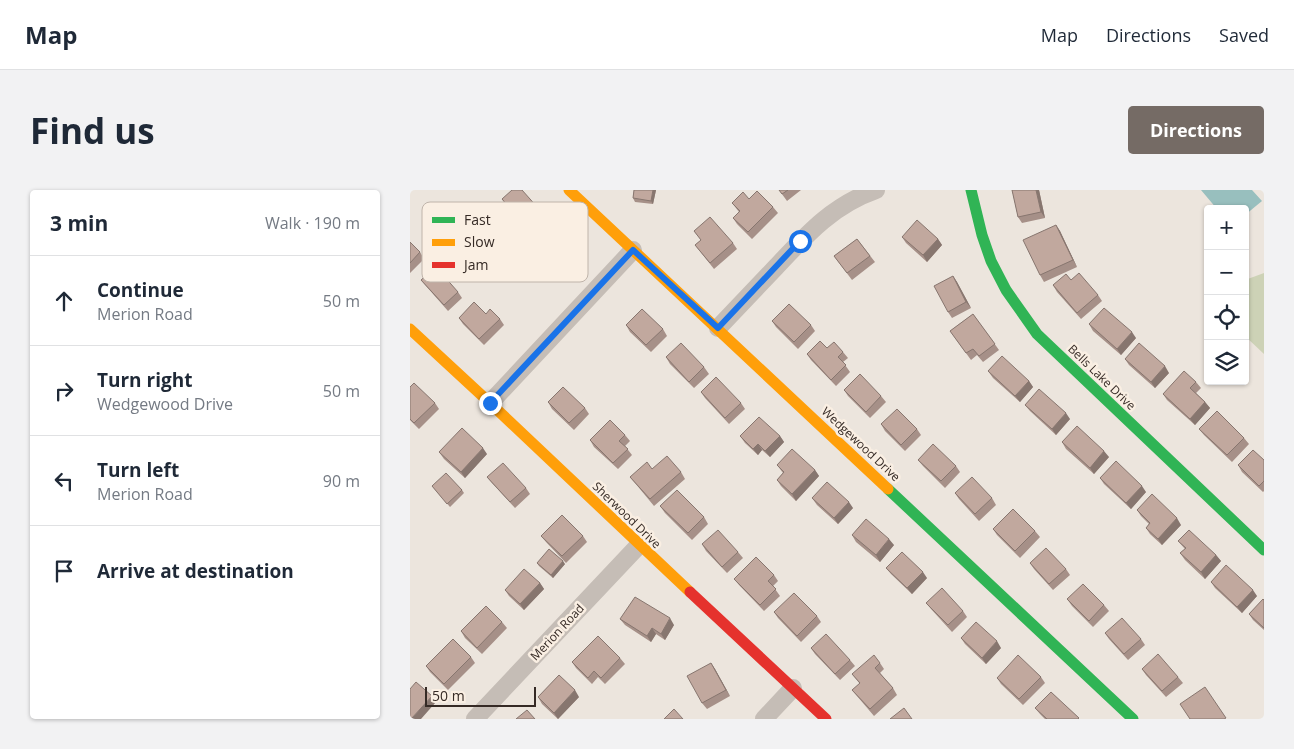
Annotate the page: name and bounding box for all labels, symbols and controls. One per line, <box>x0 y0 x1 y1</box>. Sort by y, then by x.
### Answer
text: Map <box>25 18 77 51</box>
text: Map <box>1041 23 1078 47</box>
text: Directions <box>1106 23 1191 47</box>
text: Saved <box>1219 23 1269 47</box>
button: Directions <box>1128 106 1264 154</box>
text: Find us <box>30 107 155 154</box>
legend <box>422 202 588 282</box>
map controls <box>1204 205 1249 385</box>
button: + <box>1204 205 1249 250</box>
text: 3 min <box>50 209 108 237</box>
text: Fast <box>464 210 491 229</box>
text: Walk · 190 m <box>265 212 360 234</box>
route start <box>789 230 812 253</box>
text: Slow <box>464 232 495 251</box>
button: − <box>1204 250 1249 295</box>
text: Jam <box>462 255 489 274</box>
text: Continue <box>97 277 184 303</box>
icon: ahead <box>50 287 78 315</box>
text: 50 m <box>323 290 360 312</box>
button: locate <box>1204 295 1249 340</box>
text: Merion Road <box>97 303 193 325</box>
street label: Bells Lake Drive <box>1064 340 1140 414</box>
button: layers <box>1204 340 1249 385</box>
text: Turn right <box>97 367 192 393</box>
icon: right <box>50 377 78 405</box>
text: 50 m <box>323 380 360 402</box>
route end <box>479 392 502 415</box>
text: Wedgewood Drive <box>97 393 233 415</box>
street label: Wedgewood Drive <box>818 403 904 485</box>
text: Turn left <box>97 457 179 483</box>
icon: left <box>50 467 78 495</box>
text: 90 m <box>323 470 360 492</box>
street label: Sherwood Drive <box>589 478 665 552</box>
text: Merion Road <box>97 483 193 505</box>
icon: arrive <box>50 557 78 585</box>
text: Arrive at destination <box>97 558 294 584</box>
street label: Merion Road <box>526 600 588 664</box>
scale bar <box>425 684 536 707</box>
text: 50 m <box>432 686 465 705</box>

